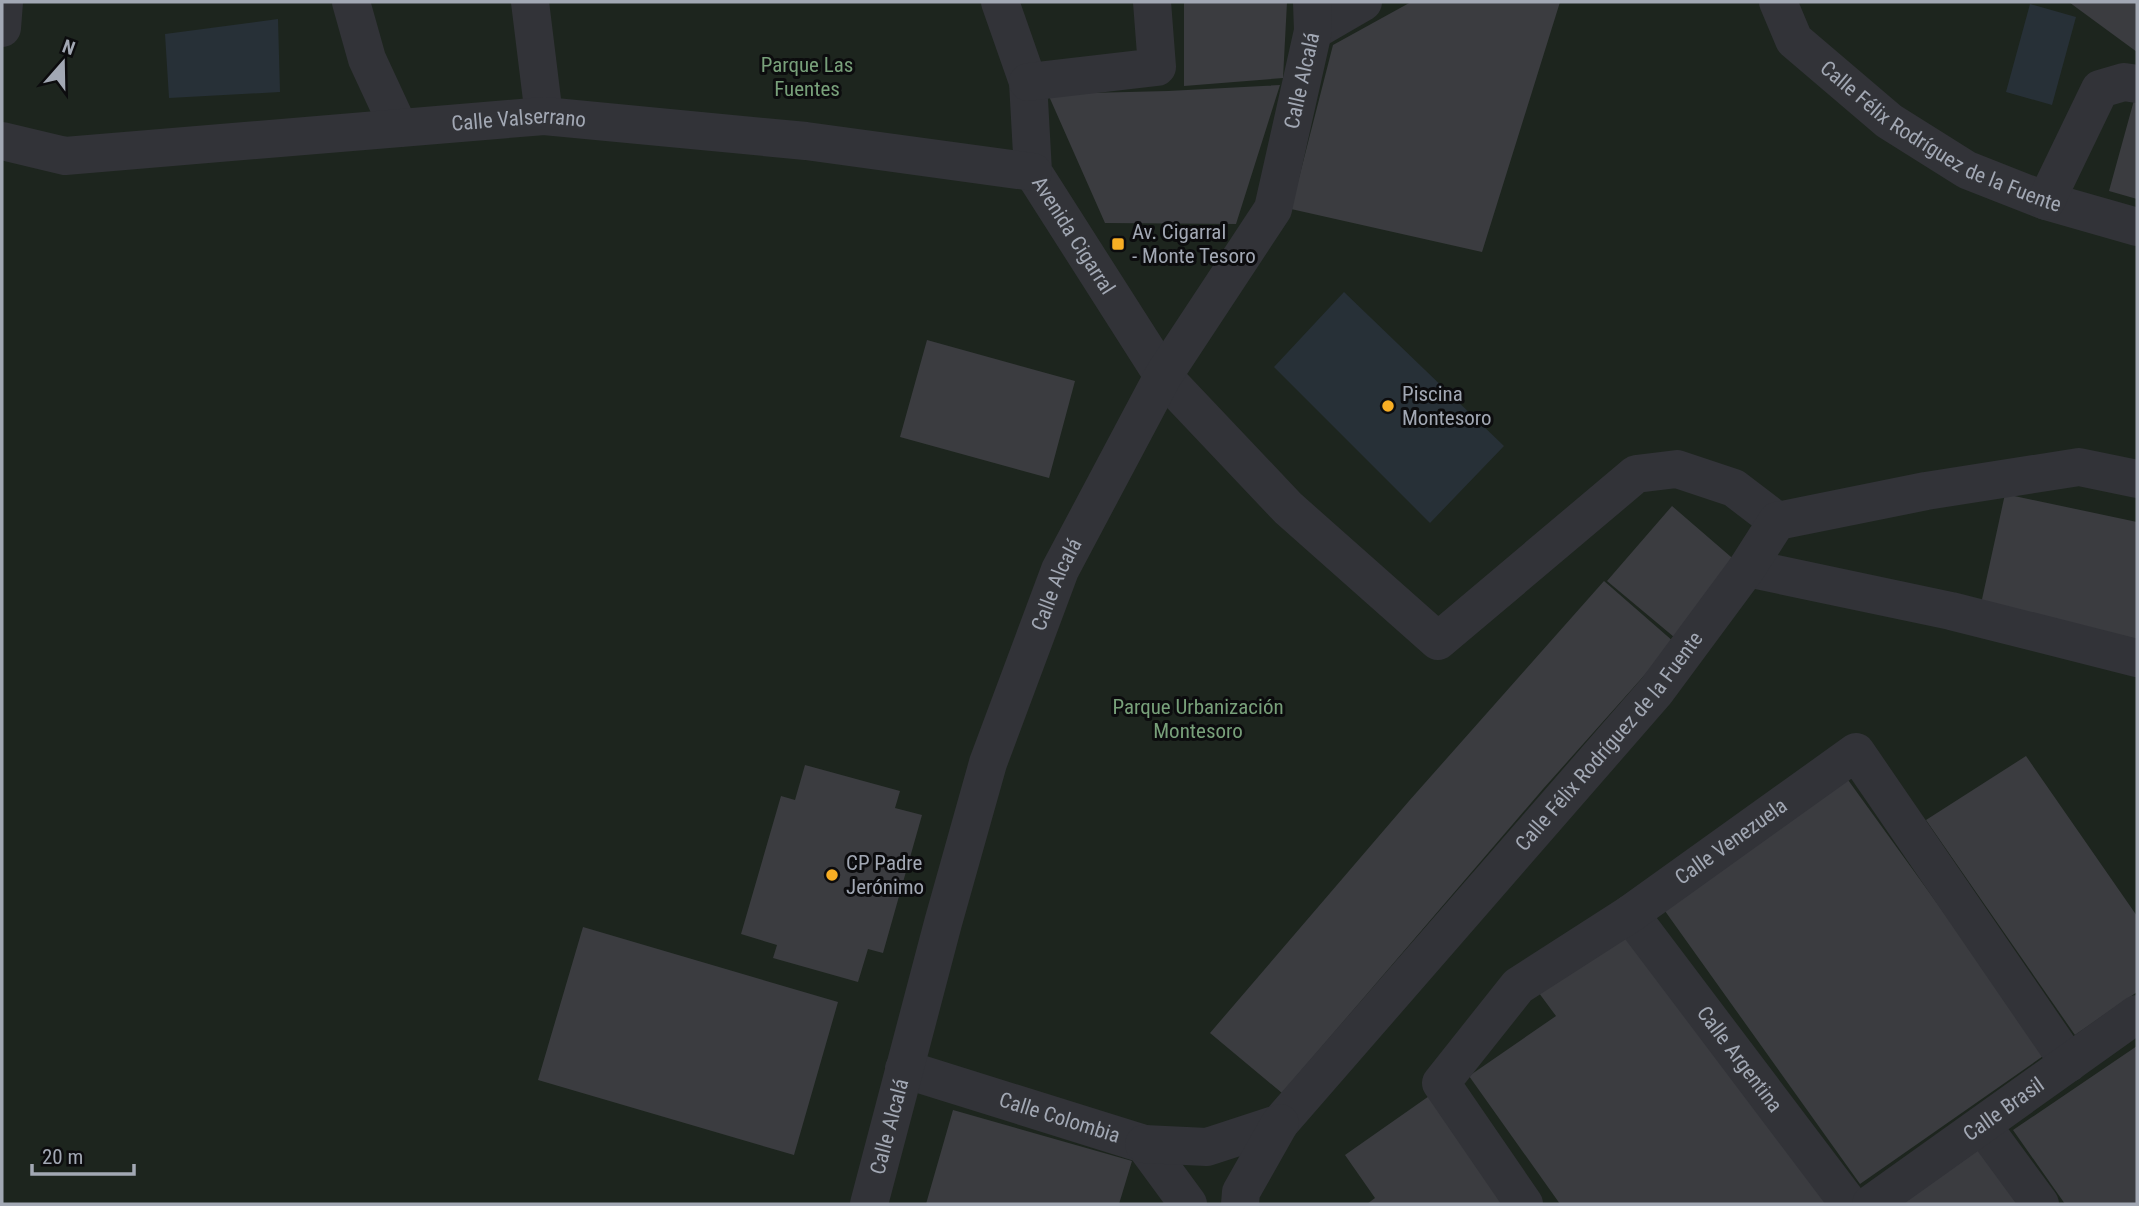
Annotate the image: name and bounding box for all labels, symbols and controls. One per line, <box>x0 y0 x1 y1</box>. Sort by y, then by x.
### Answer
north arrow <box>28 28 98 98</box>
street label: Calle Alcalá <box>1279 30 1324 131</box>
text: N <box>59 35 78 60</box>
park label: Parque Las Fuentes <box>761 53 853 101</box>
street label: Calle Félix Rodríguez de la Fuente <box>1816 56 2064 217</box>
street label: Calle Valserrano <box>450 104 587 136</box>
street label: Avenida Cigarral <box>1027 172 1120 299</box>
place label: Av. Cigarral - Monte Tesoro <box>1132 220 1256 268</box>
marker: Av. Cigarral - Monte Tesoro <box>1110 236 1126 252</box>
place label: Piscina Montesoro <box>1402 382 1492 430</box>
marker: Piscina Montesoro <box>1380 398 1396 414</box>
street label: Calle Alcalá <box>1026 534 1087 634</box>
street label: Calle Félix Rodríguez de la Fuente <box>1510 627 1708 856</box>
park label: Parque Urbanización Montesoro <box>1112 695 1284 743</box>
street label: Calle Venezuela <box>1671 794 1791 890</box>
place label: CP Padre Jerónimo <box>846 851 924 899</box>
marker: CP Padre Jerónimo <box>824 867 840 883</box>
street label: Calle Argentina <box>1692 1002 1787 1117</box>
street label: Calle Brasil <box>1959 1072 2048 1146</box>
street label: Calle Alcalá <box>865 1076 913 1177</box>
street label: Calle Colombia <box>996 1087 1123 1148</box>
scale bar <box>32 1132 133 1176</box>
text: 20 m <box>42 1145 83 1169</box>

